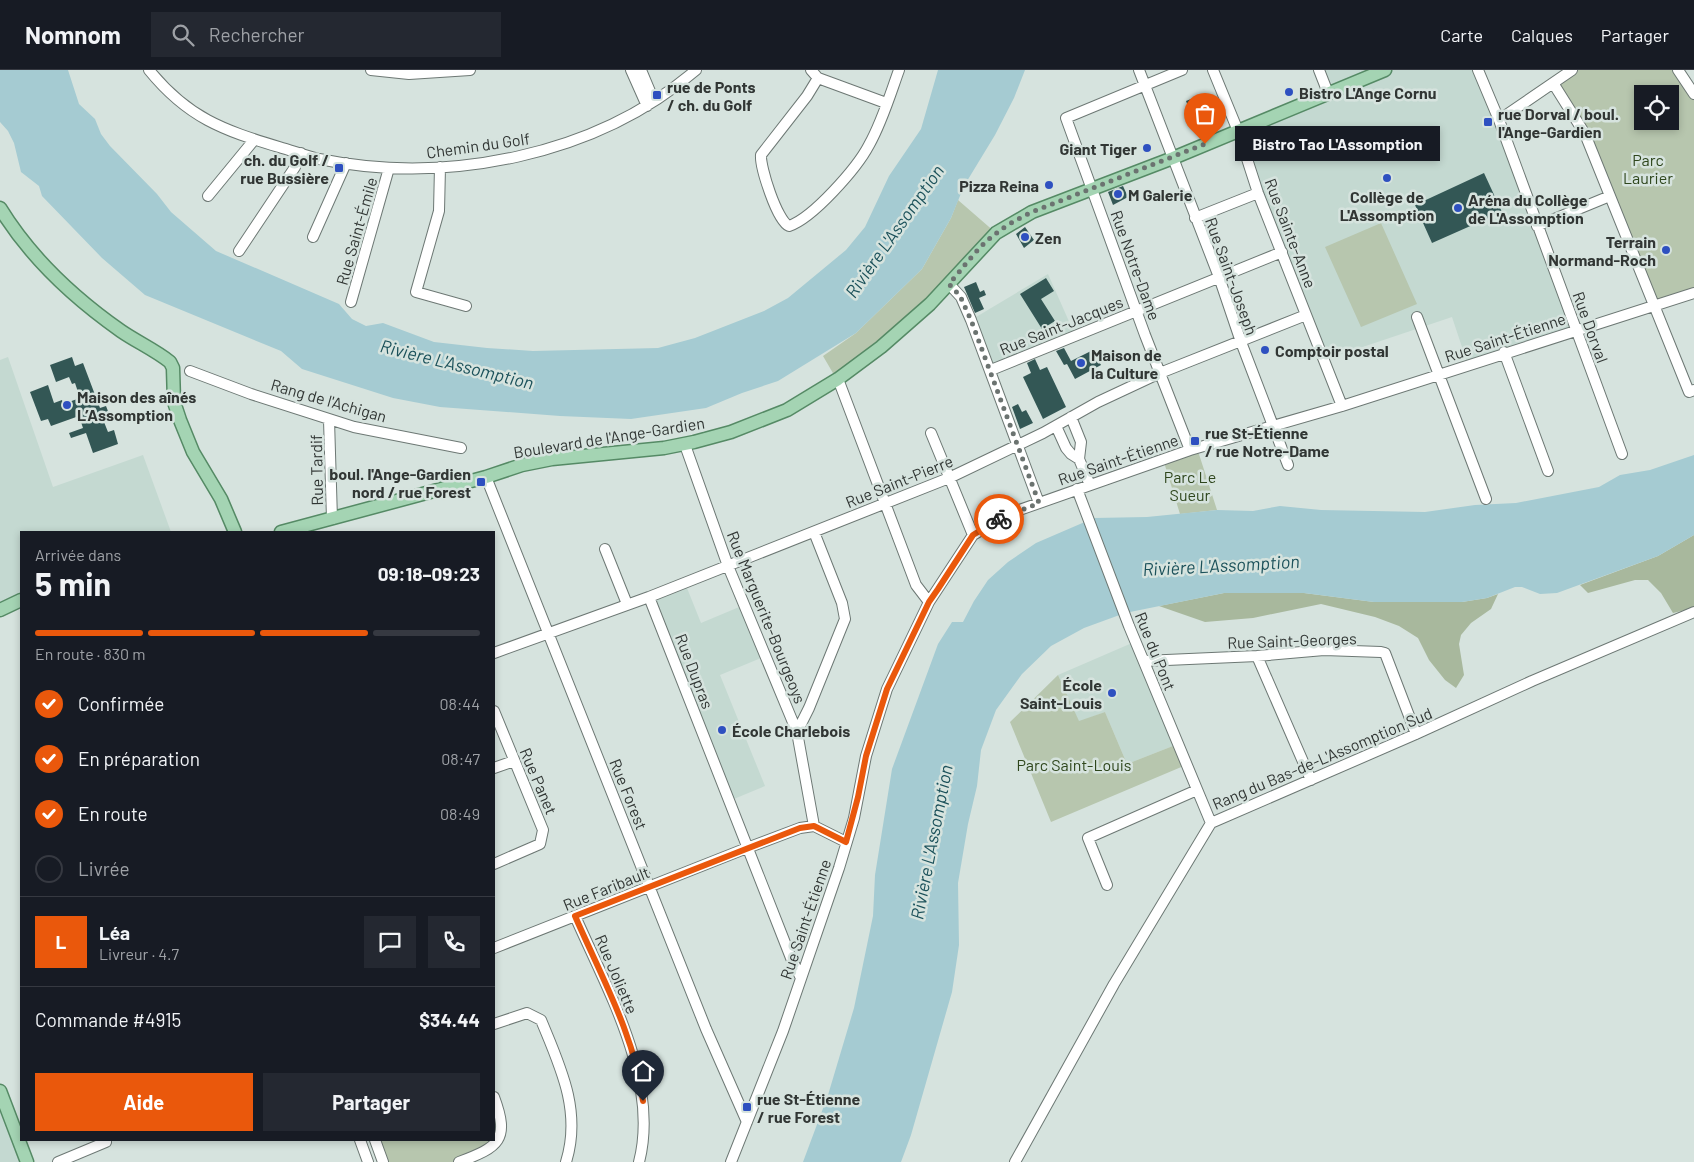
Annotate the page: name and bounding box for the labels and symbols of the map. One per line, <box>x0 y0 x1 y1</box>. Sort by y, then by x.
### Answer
place label: rue de Ponts / ch. du Golf <box>667 77 756 114</box>
place label: Bistro L'Ange Cornu <box>1299 83 1437 102</box>
marker: Bistro L'Ange Cornu <box>1283 86 1295 98</box>
marker: rue de Ponts / ch. du Golf <box>651 89 663 101</box>
pin <box>1184 93 1226 144</box>
place label: rue Dorval / boul. l'Ange-Gardien <box>1498 104 1619 141</box>
marker: rue Dorval / boul. l'Ange-Gardien <box>1482 116 1494 128</box>
callout: Bistro Tao L'Assomption <box>1235 126 1440 162</box>
street label: Chemin du Golf <box>425 128 531 162</box>
place label: Giant Tiger <box>1060 139 1137 158</box>
marker: Giant Tiger <box>1141 142 1153 154</box>
place label: ch. du Golf / rue Bussière <box>240 150 329 187</box>
park label: Parc Laurier <box>1623 150 1673 187</box>
water label: Rivière L'Assomption <box>840 160 948 302</box>
marker: ch. du Golf / rue Bussière <box>333 162 345 174</box>
marker: Collège de L'Assomption <box>1381 172 1393 184</box>
street label: Rue Saint-Émile <box>332 175 380 287</box>
street label: Rue Sainte-Anne <box>1261 175 1321 291</box>
place label: Pizza Reina <box>959 176 1039 195</box>
marker: Pizza Reina <box>1043 179 1055 191</box>
place label: M Galerie <box>1128 185 1193 204</box>
place label: Collège de L'Assomption <box>1340 187 1434 224</box>
marker: M Galerie <box>1112 188 1124 200</box>
place label: Aréna du Collège de L'Assomption <box>1468 190 1588 227</box>
marker: Aréna du Collège de L'Assomption <box>1452 202 1464 214</box>
street label: Rue Notre-Dame <box>1107 207 1165 323</box>
street label: Rue Saint-Joseph <box>1202 215 1262 337</box>
place label: Zen <box>1035 228 1061 247</box>
marker: Zen <box>1019 231 1031 243</box>
place label: Terrain Normand-Roch <box>1548 232 1656 269</box>
marker: Terrain Normand-Roch <box>1660 244 1672 256</box>
street label: Rue Dorval <box>1569 289 1613 365</box>
street label: Rue Saint-Jacques <box>997 292 1125 358</box>
street label: Rue Saint-Étienne <box>1442 309 1568 365</box>
water label: Rivière L'Assomption <box>378 334 536 394</box>
place label: Comptoir postal <box>1275 341 1389 360</box>
marker: Comptoir postal <box>1259 344 1271 356</box>
place label: Maison de la Culture <box>1091 345 1162 382</box>
marker: Maison de la Culture <box>1075 357 1087 369</box>
street label: Rang de l'Achigan <box>269 374 389 426</box>
place label: Maison des aînés L’Assomption <box>77 387 196 424</box>
marker: Maison des aînés L’Assomption <box>61 399 73 411</box>
street label: Boulevard de l'Ange-Gardien <box>512 413 706 461</box>
place label: rue St-Étienne / rue Notre-Dame <box>1205 423 1330 460</box>
street label: Rue Saint-Étienne <box>1055 430 1181 488</box>
street label: Rue Tardif <box>306 434 326 506</box>
marker: rue St-Étienne / rue Notre-Dame <box>1189 435 1201 447</box>
street label: Rue Saint-Pierre <box>842 451 956 511</box>
place label: boul. l'Ange-Gardien nord / rue Forest <box>329 464 471 501</box>
park label: Parc Le Sueur <box>1164 467 1216 504</box>
marker: boul. l'Ange-Gardien nord / rue Forest <box>475 476 487 488</box>
courier <box>974 494 1024 544</box>
street label: Rue Marguerite-Bourgeoys <box>724 528 810 706</box>
water label: Rivière L'Assomption <box>1142 550 1300 580</box>
street label: Rue du Pont <box>1132 609 1180 693</box>
street label: Rue Saint-Georges <box>1227 628 1357 652</box>
street label: Rue Dupras <box>672 631 718 711</box>
place label: École Saint-Louis <box>1020 675 1102 712</box>
marker: École Saint-Louis <box>1106 687 1118 699</box>
street label: Rang du Bas-de-L'Assomption Sud <box>1209 703 1435 813</box>
place label: École Charlebois <box>732 721 850 740</box>
marker: École Charlebois <box>716 724 728 736</box>
street label: Rue Panet <box>516 745 562 817</box>
park label: Parc Saint-Louis <box>1016 755 1132 774</box>
street label: Rue Forest <box>606 756 652 832</box>
water label: Rivière L'Assomption <box>905 763 957 921</box>
street label: Rue Saint-Étienne <box>776 856 834 982</box>
street label: Rue Faribault <box>560 862 652 914</box>
street label: Rue Joliette <box>592 932 642 1016</box>
pin <box>622 1050 664 1101</box>
place label: rue St-Étienne / rue Forest <box>757 1089 861 1126</box>
marker: rue St-Étienne / rue Forest <box>741 1101 753 1113</box>

